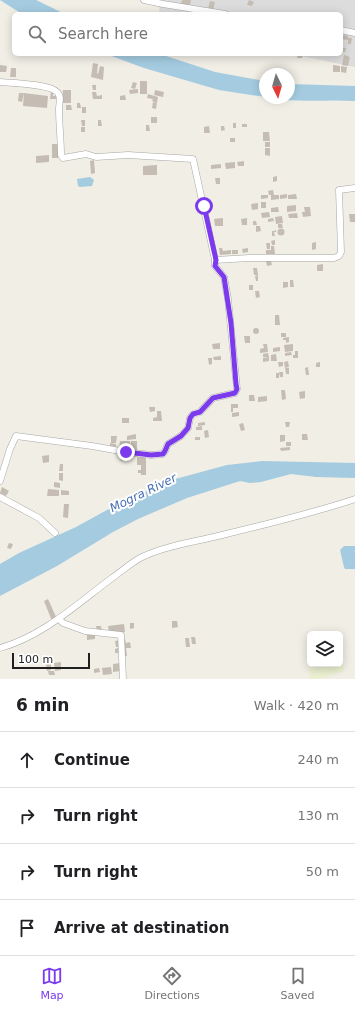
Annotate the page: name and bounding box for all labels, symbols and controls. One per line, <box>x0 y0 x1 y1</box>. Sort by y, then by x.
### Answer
search box <box>12 12 343 56</box>
icon: search <box>26 23 48 45</box>
text: Search here <box>58 25 148 43</box>
north arrow <box>259 68 295 104</box>
route start <box>195 197 213 215</box>
route end <box>117 443 135 461</box>
water label: Mogra River <box>107 470 180 515</box>
map controls <box>307 631 343 667</box>
button: layers <box>307 631 343 667</box>
scale bar <box>12 651 90 670</box>
text: 100 m <box>18 653 53 666</box>
text: 6 min <box>16 695 69 715</box>
text: Walk · 420 m <box>254 698 339 713</box>
icon: ahead <box>16 749 38 771</box>
text: Continue <box>54 751 130 769</box>
text: 240 m <box>297 752 339 767</box>
icon: right <box>16 805 38 827</box>
text: Turn right <box>54 807 138 825</box>
text: 130 m <box>297 808 339 823</box>
icon: right <box>16 861 38 883</box>
text: Turn right <box>54 863 138 881</box>
text: 50 m <box>306 864 339 879</box>
icon: arrive <box>16 917 38 939</box>
text: Arrive at destination <box>54 919 229 937</box>
tab: Map <box>40 965 64 1002</box>
tab: Directions <box>144 965 200 1002</box>
tab: Saved <box>281 965 315 1002</box>

